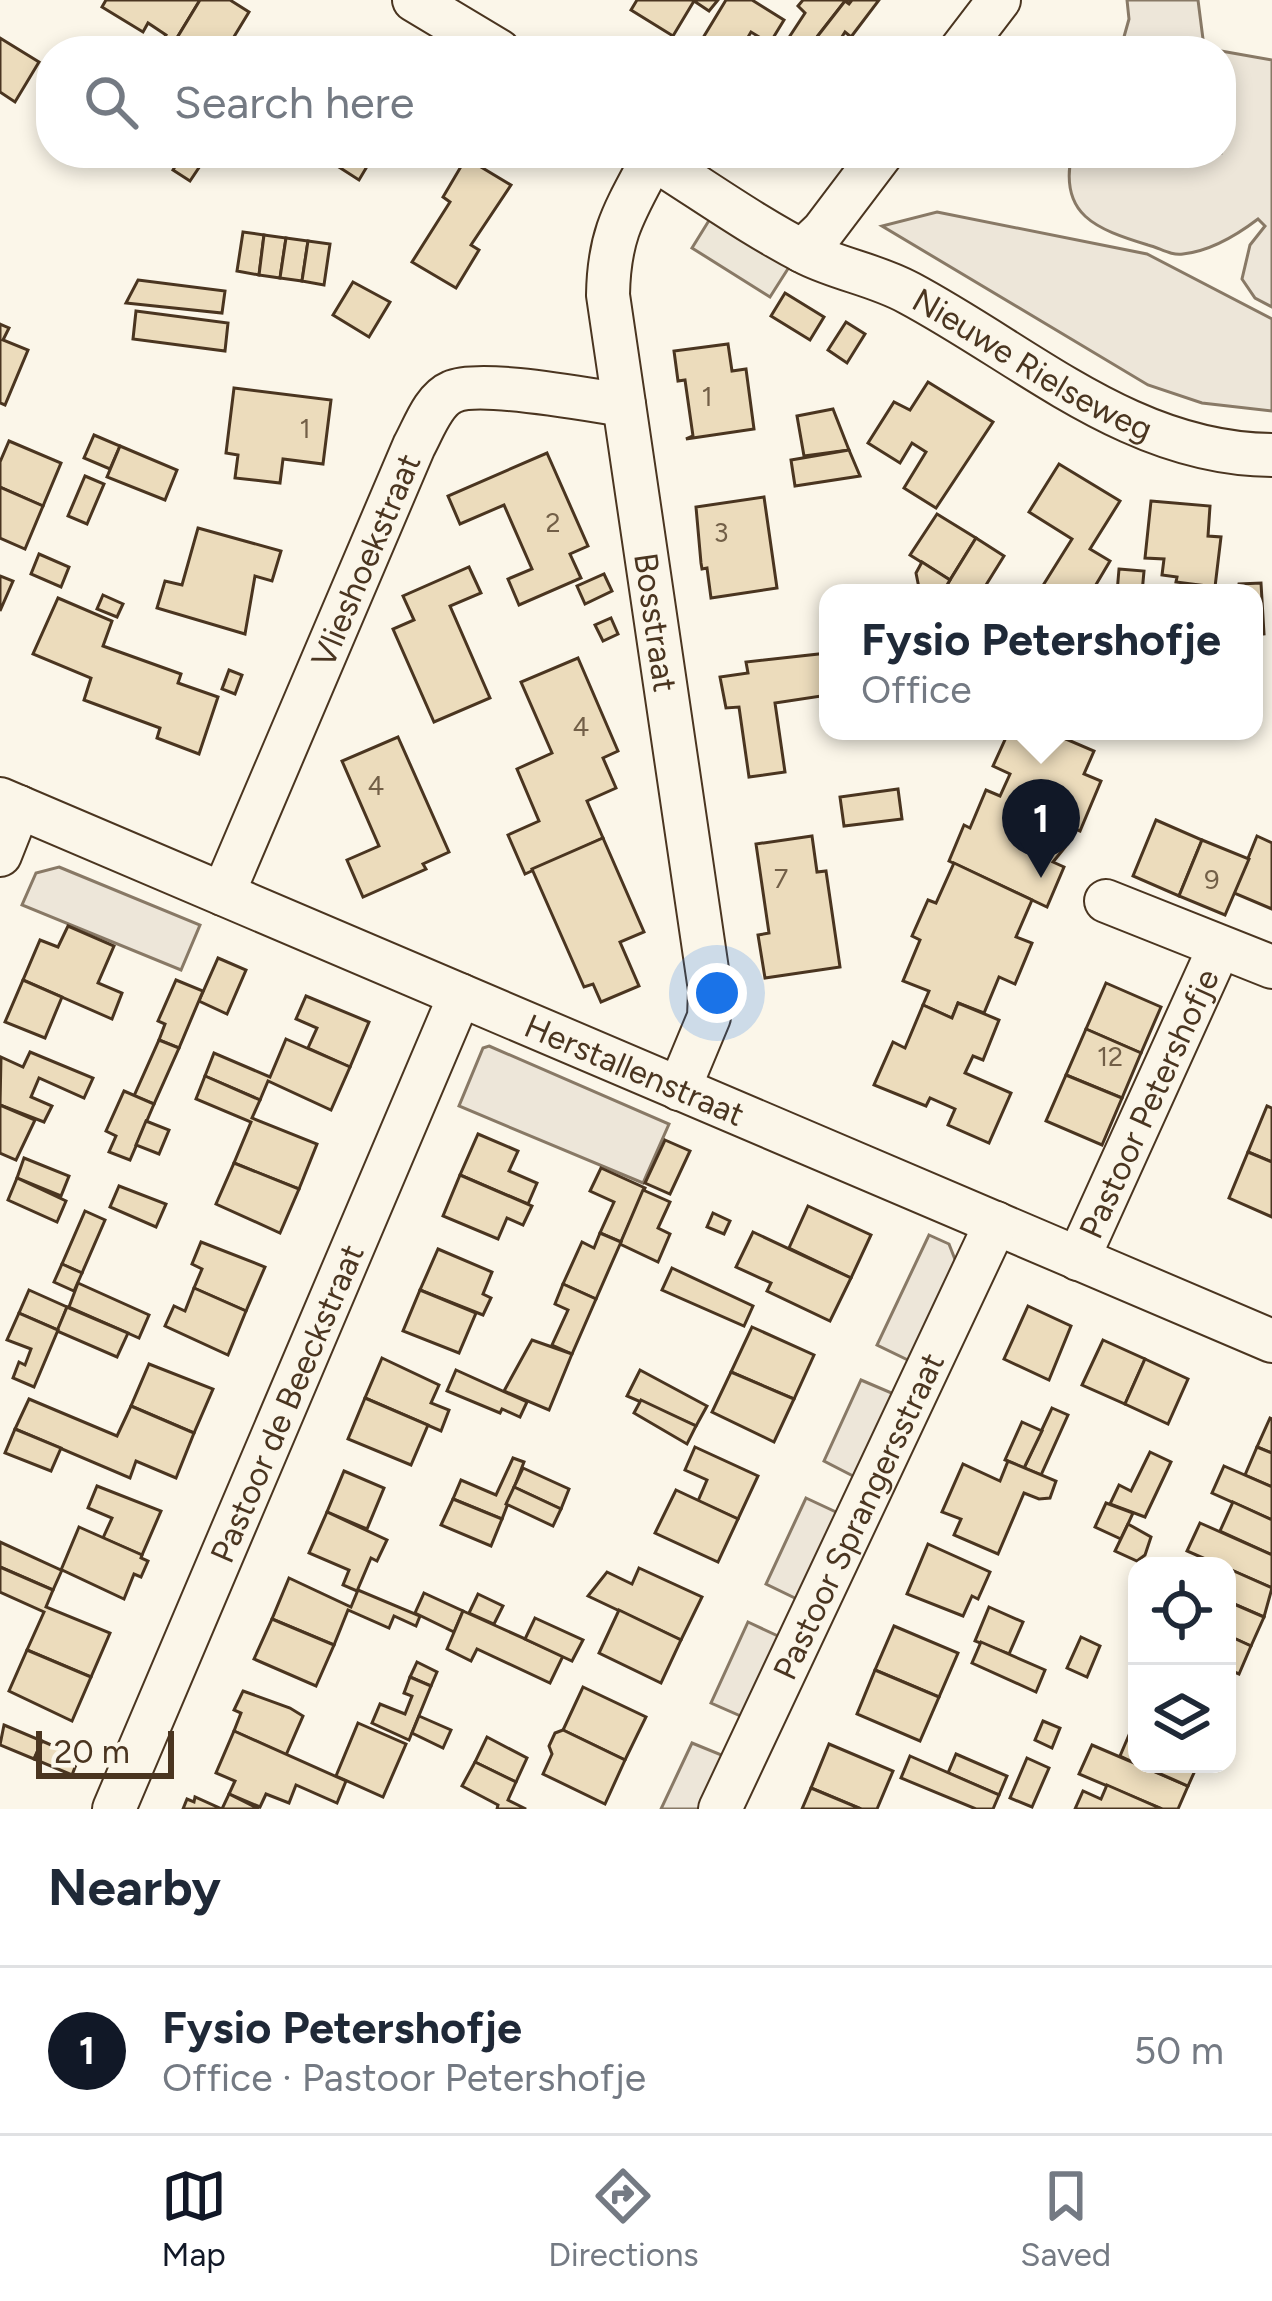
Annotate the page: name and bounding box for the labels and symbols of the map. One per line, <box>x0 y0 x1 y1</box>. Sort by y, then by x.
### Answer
street label: Nieuwe Rielseweg <box>906 279 1158 448</box>
house number: 1 <box>701 380 713 413</box>
house number: 1 <box>299 412 311 445</box>
street label: Vlieshoekstraat <box>303 448 428 673</box>
house number: 2 <box>545 506 561 539</box>
house number: 3 <box>714 516 728 549</box>
street label: Bosstraat <box>627 550 685 694</box>
house number: 4 <box>573 710 589 743</box>
house number: 4 <box>368 769 384 802</box>
pin: 1 <box>1002 779 1080 878</box>
house number: 7 <box>774 862 788 895</box>
house number: 9 <box>1204 863 1220 896</box>
street label: Pastoor Petershofje <box>1071 962 1227 1244</box>
your location <box>687 963 747 1023</box>
street label: Herstallenstraat <box>519 1006 750 1133</box>
house number: 12 <box>1097 1040 1123 1073</box>
street label: Pastoor de Beeckstraat <box>202 1238 371 1568</box>
street label: Pastoor Sprangersstraat <box>764 1346 952 1685</box>
scale bar <box>36 1725 174 1778</box>

